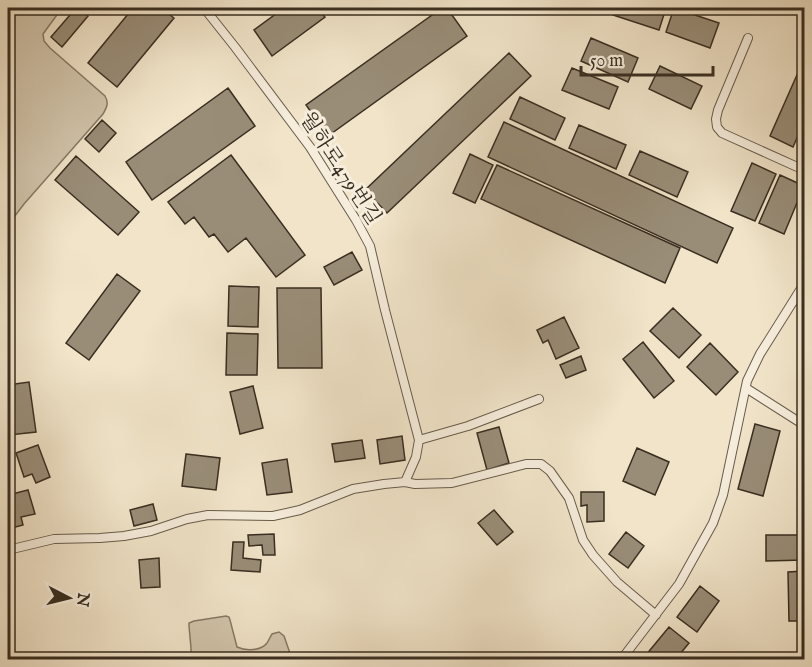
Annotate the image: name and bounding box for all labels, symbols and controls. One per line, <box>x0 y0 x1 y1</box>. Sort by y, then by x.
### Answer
scale bar <box>581 39 713 77</box>
text: 50 m <box>590 50 623 73</box>
street label: 월하로479번길 <box>293 107 386 231</box>
north arrow <box>39 568 99 628</box>
text: N <box>71 591 93 608</box>

